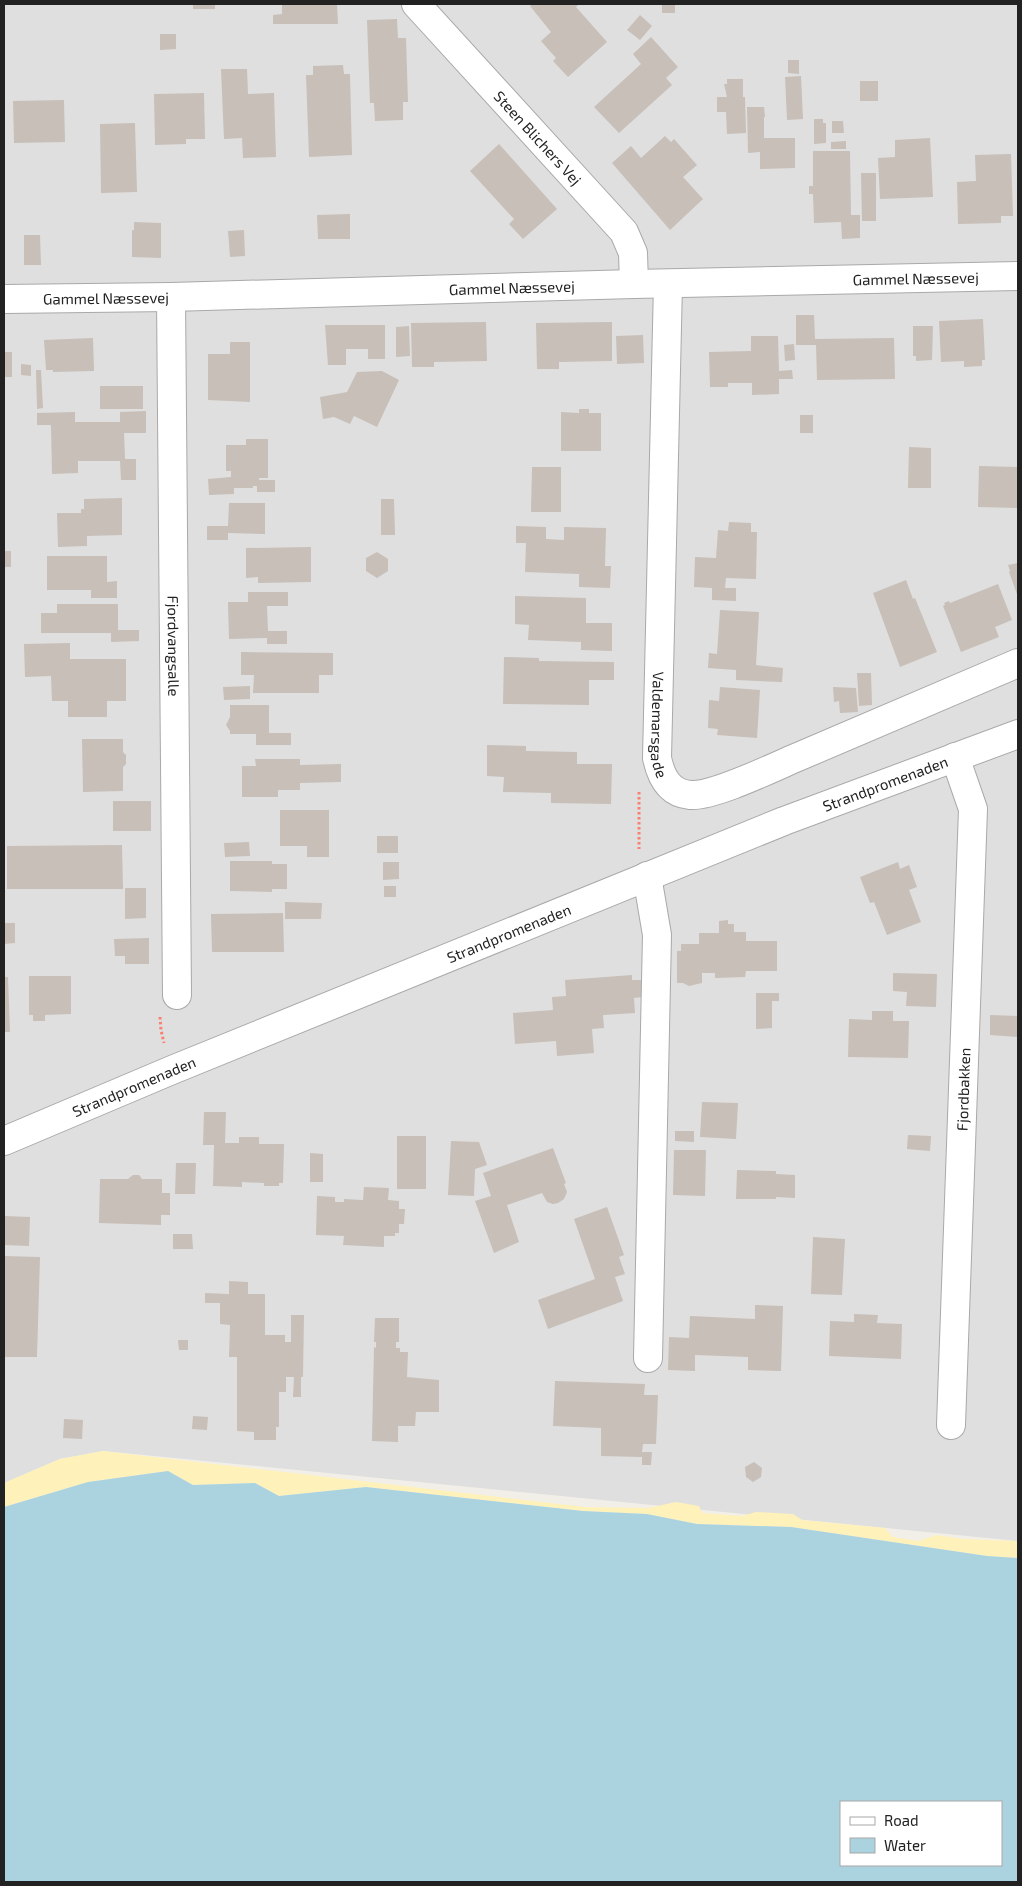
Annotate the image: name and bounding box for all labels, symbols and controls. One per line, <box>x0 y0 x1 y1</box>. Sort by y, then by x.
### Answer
street label: Steen Blichers Vej <box>491 87 585 189</box>
street label: Gammel Næssevej <box>853 268 979 288</box>
street label: Gammel Næssevej <box>449 277 575 298</box>
street label: Gammel Næssevej <box>43 288 169 308</box>
street label: Fjordvangsalle <box>164 595 183 697</box>
street label: Valdemarsgade <box>648 672 672 781</box>
street label: Strandpromenaden <box>820 752 950 815</box>
street label: Strandpromenaden <box>444 900 573 966</box>
street label: Fjordbakken <box>953 1047 973 1131</box>
street label: Strandpromenaden <box>69 1052 198 1120</box>
legend <box>840 1801 1002 1866</box>
text: Road <box>884 1811 919 1829</box>
text: Water <box>884 1836 926 1854</box>

